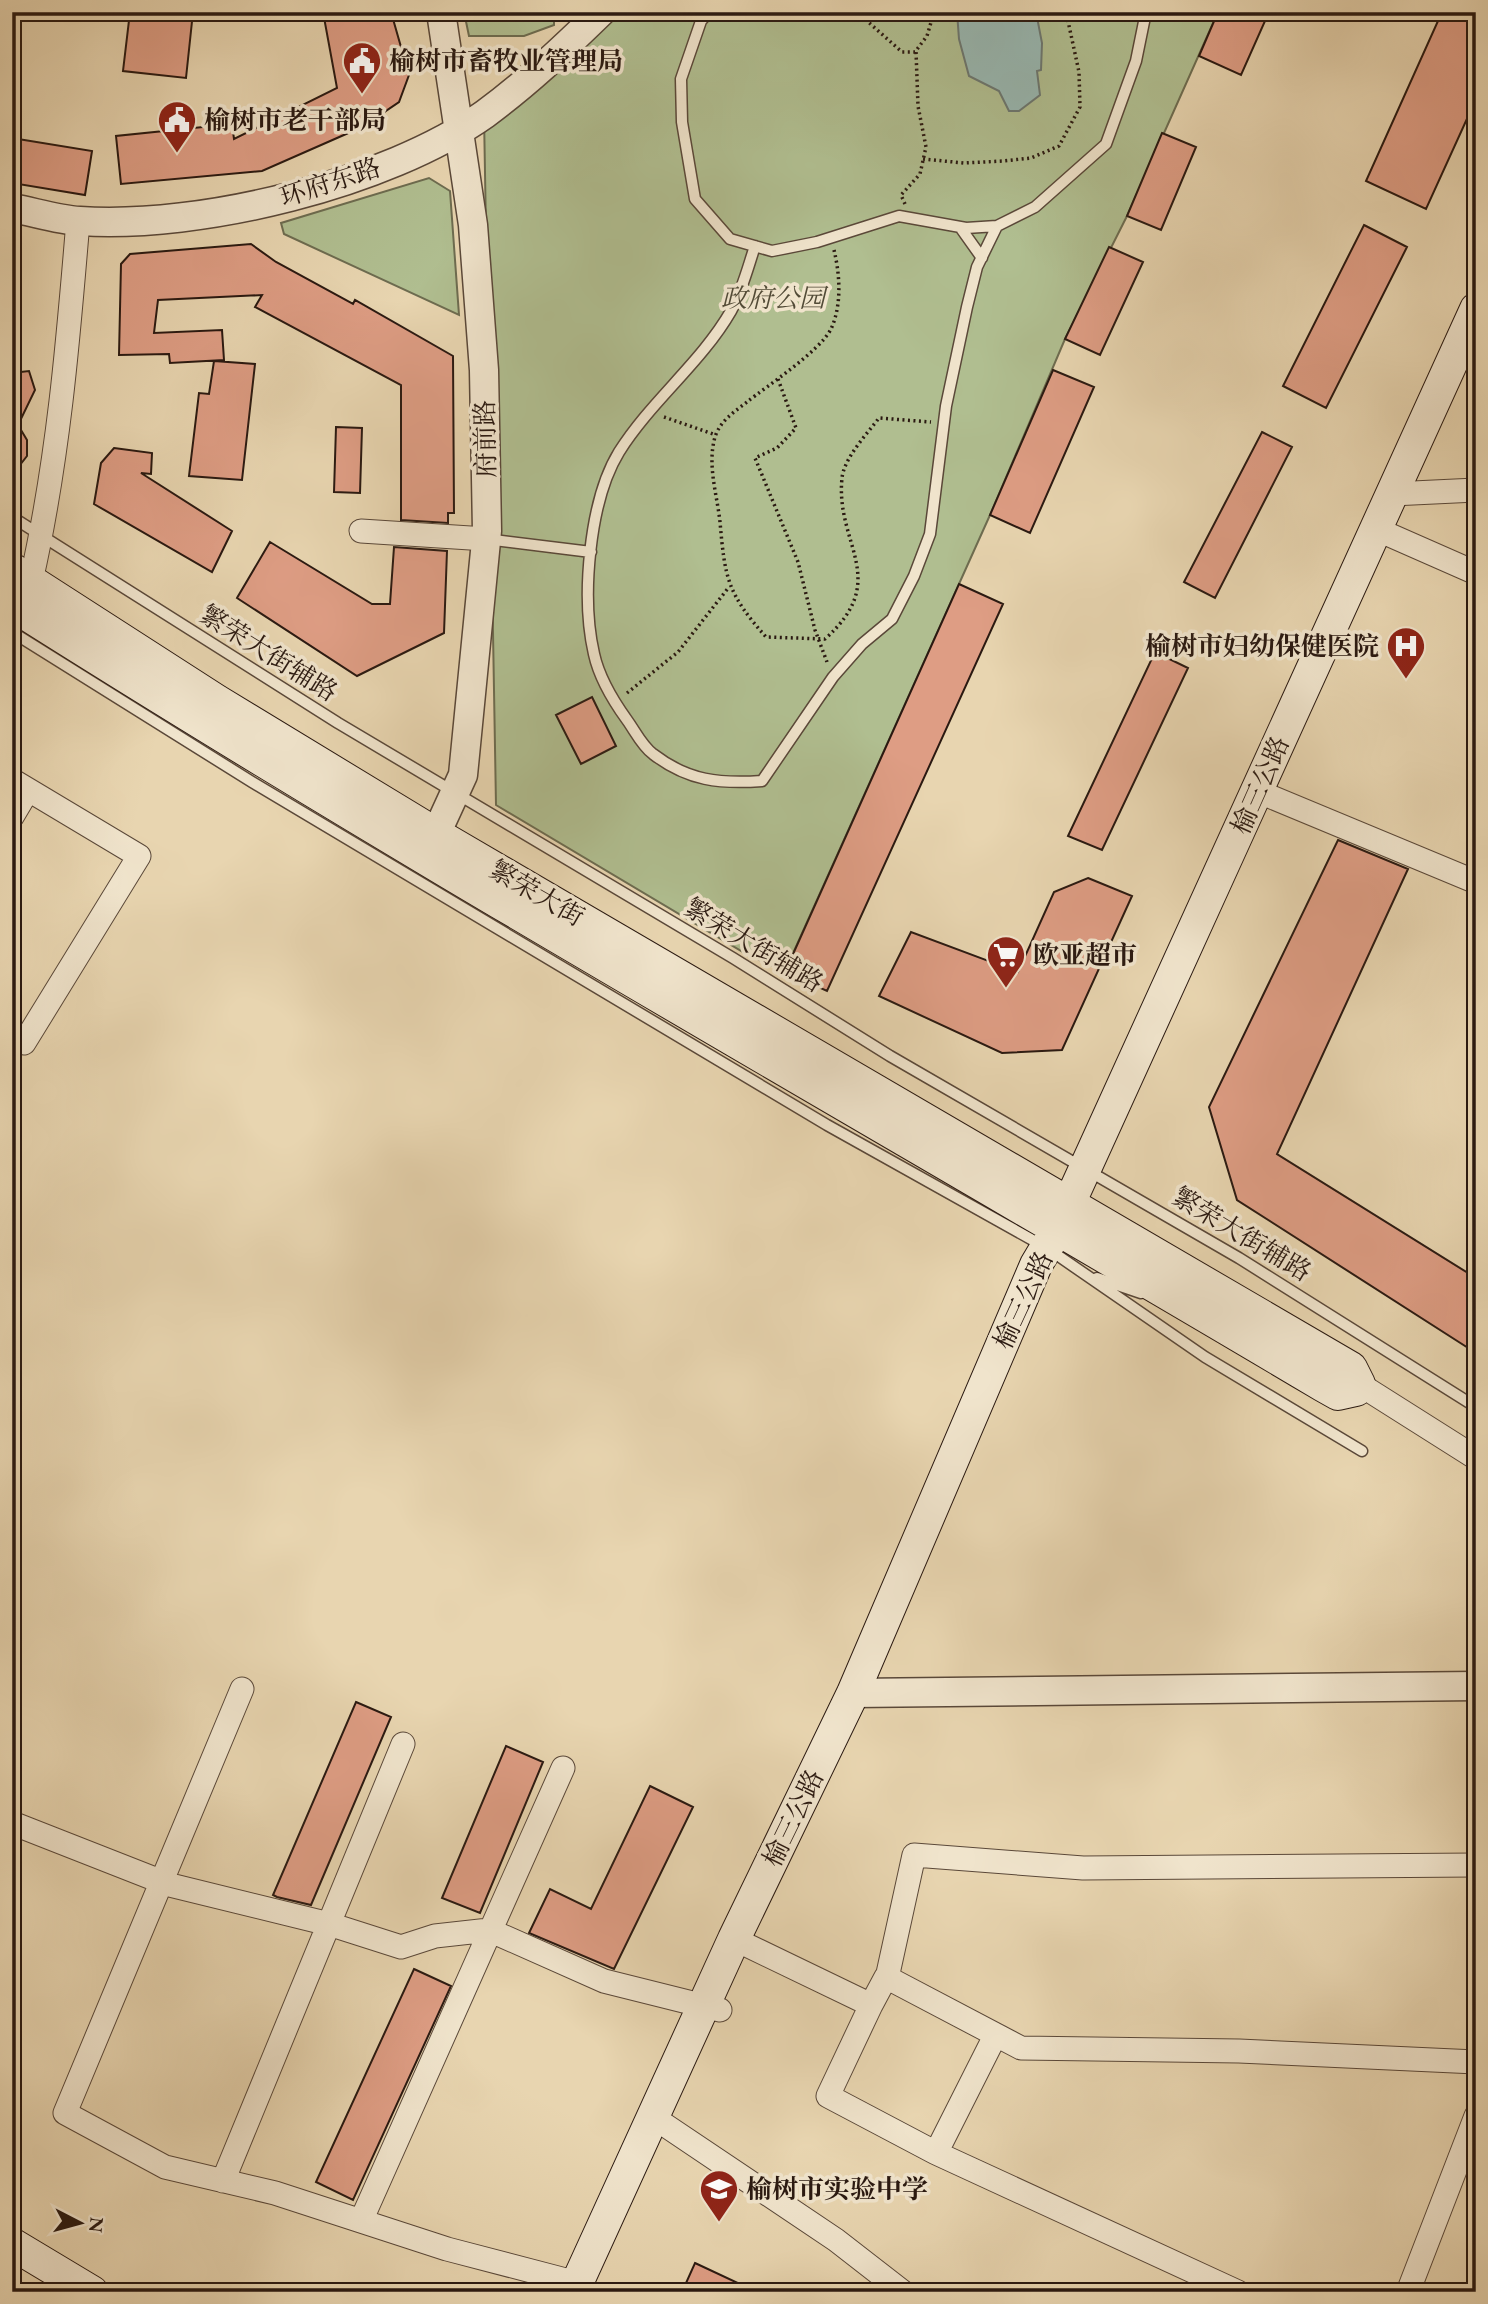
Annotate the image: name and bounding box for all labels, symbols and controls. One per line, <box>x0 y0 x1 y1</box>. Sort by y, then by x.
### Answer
public building icon: 榆树市畜牧业管理局 <box>341 40 383 95</box>
place label: 榆树市畜牧业管理局 <box>389 44 623 78</box>
public building icon: 榆树市老干部局 <box>156 99 198 154</box>
place label: 榆树市老干部局 <box>204 103 386 137</box>
street label: 环府东路 <box>275 150 385 214</box>
park label: 政府公园 <box>721 281 829 315</box>
street label: 府前路 <box>467 400 503 478</box>
street label: 繁荣大街辅路 <box>194 597 344 709</box>
hospital icon: 榆树市妇幼保健医院 <box>1385 625 1427 680</box>
place label: 榆树市妇幼保健医院 <box>1145 629 1379 663</box>
street label: 榆三公路 <box>1223 731 1297 839</box>
street label: 繁荣大街 <box>483 852 591 934</box>
street label: 繁荣大街辅路 <box>678 890 830 1000</box>
supermarket icon: 欧亚超市 <box>985 934 1027 989</box>
place label: 欧亚超市 <box>1033 938 1137 972</box>
street label: 繁荣大街辅路 <box>1166 1179 1318 1289</box>
street label: 榆三公路 <box>986 1246 1060 1354</box>
street label: 榆三公路 <box>755 1764 831 1872</box>
school or university icon: 榆树市实验中学 <box>698 2168 740 2223</box>
place label: 榆树市实验中学 <box>746 2172 928 2206</box>
north arrow <box>46 2188 116 2258</box>
text: N <box>83 2216 110 2234</box>

